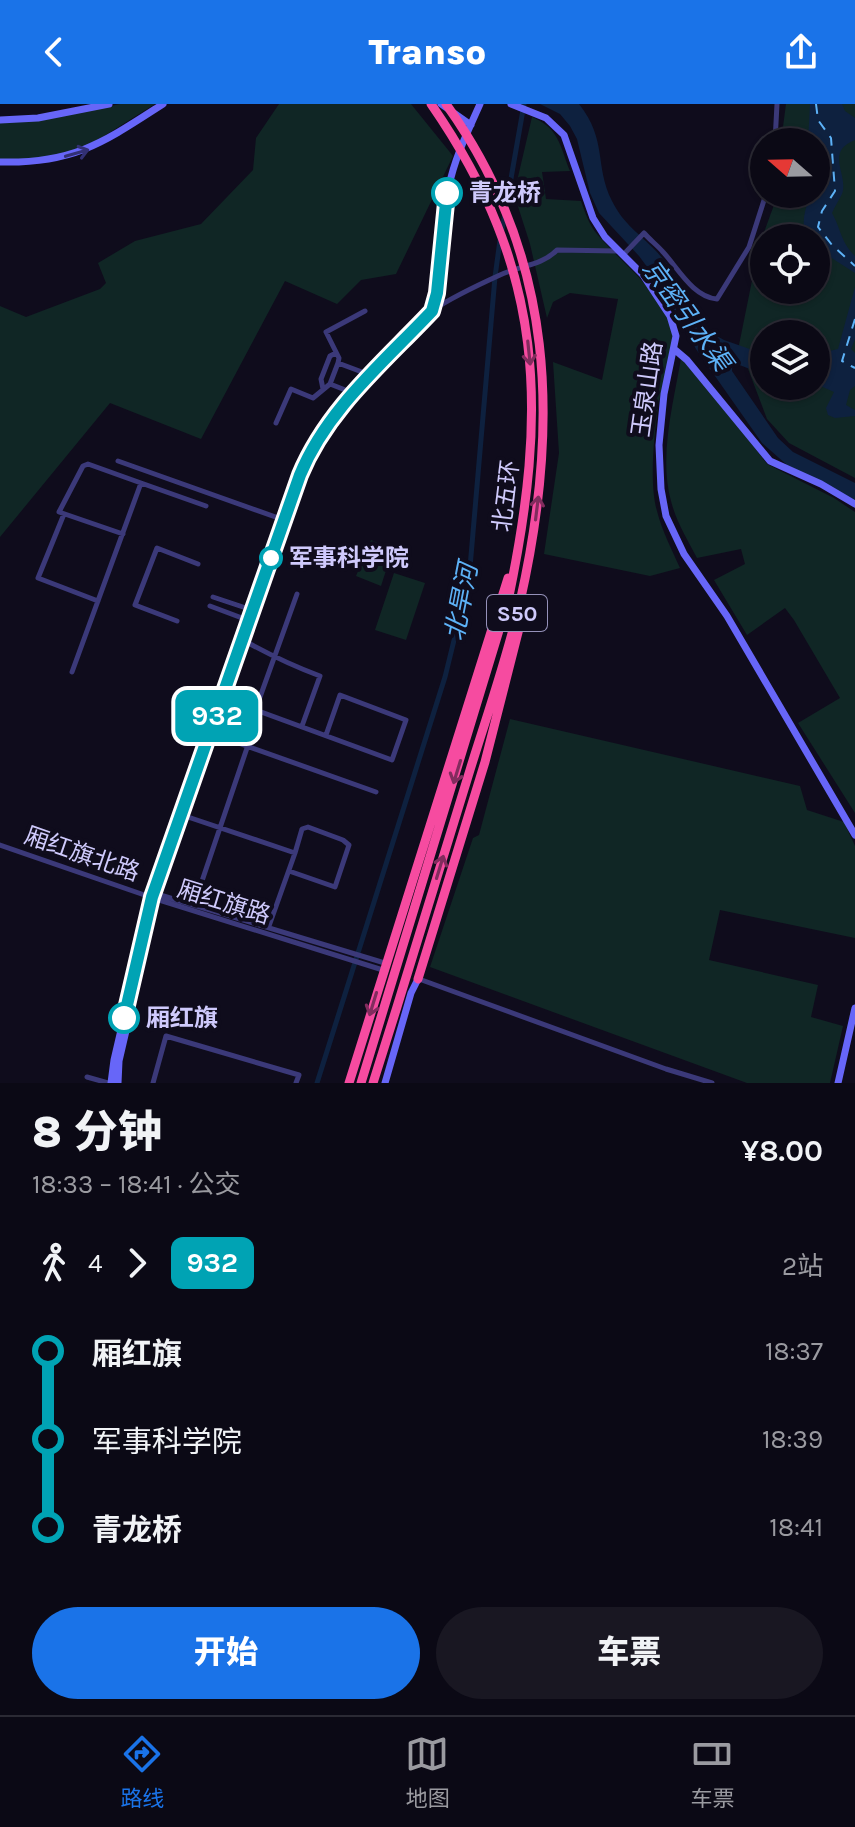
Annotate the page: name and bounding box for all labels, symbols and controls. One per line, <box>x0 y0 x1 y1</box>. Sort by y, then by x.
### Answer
icon: back <box>32 30 76 74</box>
icon: share <box>779 30 823 74</box>
text: Transo <box>369 31 486 73</box>
north arrow <box>750 128 830 208</box>
map controls <box>750 128 830 400</box>
one-way arrow <box>64 145 89 159</box>
marker: 青龙桥 <box>432 178 462 208</box>
place label: 青龙桥 <box>469 179 541 207</box>
button: locate <box>750 224 830 304</box>
water label: 京密引水渠 <box>636 254 740 380</box>
button: layers <box>750 320 830 400</box>
one-way arrow <box>521 339 536 366</box>
street label: 玉泉山路 <box>626 340 668 438</box>
street label: 北五环 <box>488 459 524 533</box>
one-way arrow <box>530 496 545 521</box>
place label: 军事科学院 <box>289 544 409 572</box>
marker: 军事科学院 <box>260 547 282 569</box>
water label: 北旱河 <box>439 556 485 643</box>
road number: S50 <box>487 595 547 631</box>
line badge: 932 <box>171 690 263 742</box>
text: 932 <box>191 699 243 732</box>
one-way arrow <box>449 758 464 784</box>
street label: 厢红旗北路 <box>21 821 143 887</box>
one-way arrow <box>434 855 448 880</box>
street label: 厢红旗路 <box>174 875 274 929</box>
one-way arrow <box>365 991 380 1017</box>
marker: 厢红旗 <box>109 1003 139 1033</box>
place label: 厢红旗 <box>146 1004 218 1032</box>
text: 8 分钟 <box>32 1107 162 1158</box>
text: ¥8.00 <box>742 1133 823 1169</box>
text: 18:33 – 18:41 · 公交 <box>32 1169 241 1200</box>
icon: walk <box>32 1241 76 1285</box>
icon: forward <box>115 1241 159 1285</box>
text: 932 <box>187 1246 238 1279</box>
text: 4 <box>88 1248 103 1279</box>
text: 2站 <box>782 1251 823 1282</box>
text: 厢红旗 <box>92 1336 182 1372</box>
text: 18:37 <box>765 1336 823 1367</box>
text: 军事科学院 <box>92 1424 242 1460</box>
text: 18:39 <box>762 1424 823 1455</box>
text: 青龙桥 <box>92 1512 182 1548</box>
text: 18:41 <box>769 1512 823 1543</box>
button: 开始 <box>32 1607 420 1699</box>
button: 车票 <box>436 1607 823 1699</box>
tab: 路线 <box>120 1732 165 1812</box>
tab: 地图 <box>405 1732 450 1812</box>
tab: 车票 <box>690 1732 735 1812</box>

